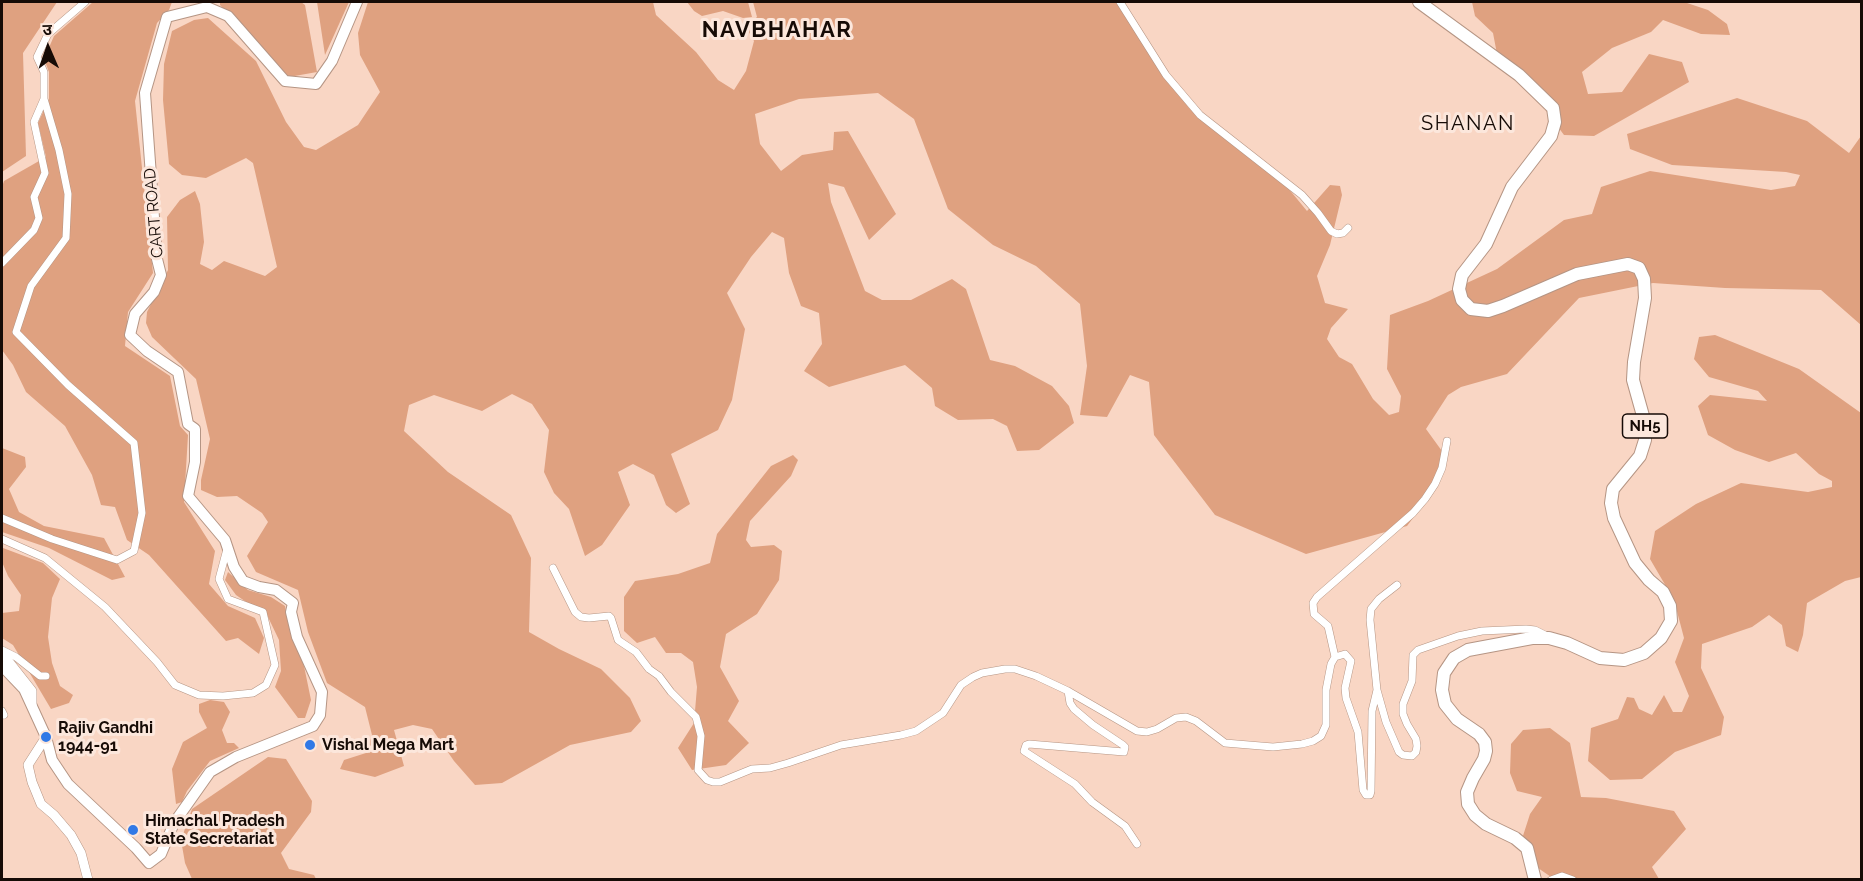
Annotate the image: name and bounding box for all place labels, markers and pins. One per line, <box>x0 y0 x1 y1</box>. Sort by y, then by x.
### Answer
place label: Rajiv Gandhi 1944-91 <box>58 718 153 756</box>
marker: Rajiv Gandhi 1944-91 <box>39 730 53 744</box>
place label: Vishal Mega Mart <box>322 735 454 755</box>
marker: Vishal Mega Mart <box>303 738 317 752</box>
place label: Himachal Pradesh State Secretariat <box>145 811 285 849</box>
marker: Himachal Pradesh State Secretariat <box>126 823 140 837</box>

